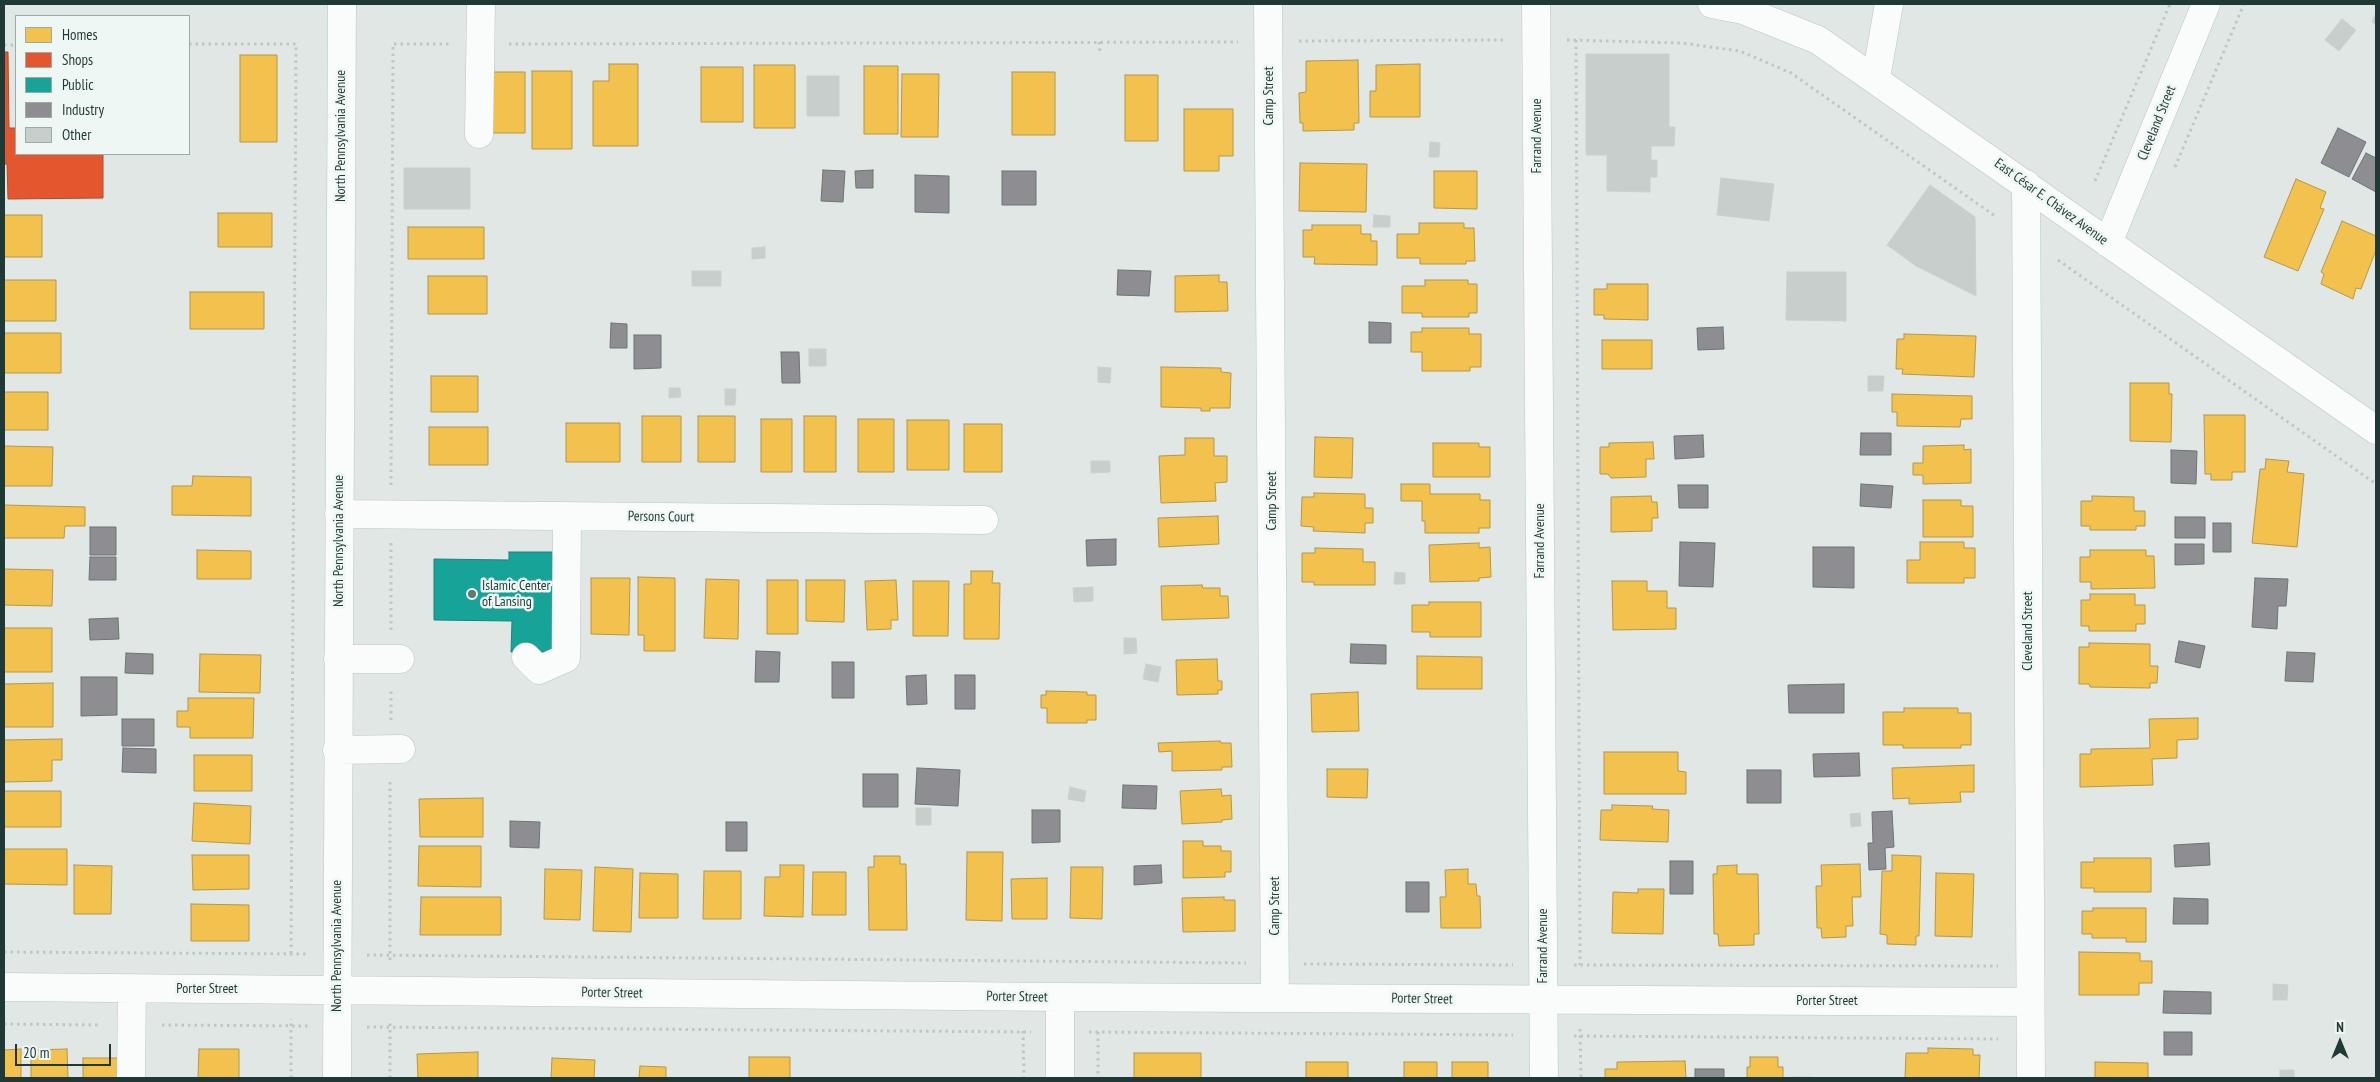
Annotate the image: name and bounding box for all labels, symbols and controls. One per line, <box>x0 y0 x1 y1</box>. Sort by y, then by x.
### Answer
legend <box>15 15 190 155</box>
text: Homes <box>62 25 98 44</box>
text: Shops <box>62 50 93 69</box>
street label: Camp Street <box>1261 67 1277 125</box>
street label: North Pennsylvania Avenue <box>333 70 349 202</box>
text: Public <box>62 75 93 94</box>
street label: Cleveland Street <box>2134 83 2180 163</box>
street label: Farrand Avenue <box>1529 98 1545 174</box>
text: Industry <box>62 100 104 119</box>
text: Other <box>62 125 91 144</box>
street label: East César E. Chávez Avenue <box>1991 155 2111 249</box>
street label: Camp Street <box>1264 472 1280 530</box>
street label: North Pennsylvania Avenue <box>331 475 347 607</box>
street label: Farrand Avenue <box>1532 503 1548 579</box>
street label: Persons Court <box>628 508 694 526</box>
place label: Islamic Center of Lansing <box>482 578 550 610</box>
marker: Islamic Center of Lansing <box>466 588 478 600</box>
street label: Cleveland Street <box>2020 591 2036 671</box>
street label: Camp Street <box>1267 877 1283 935</box>
street label: North Pennsylvania Avenue <box>329 880 345 1012</box>
street label: Farrand Avenue <box>1535 908 1551 984</box>
street label: Porter Street <box>176 981 238 997</box>
street label: Porter Street <box>581 984 643 1002</box>
street label: Porter Street <box>986 988 1048 1006</box>
street label: Porter Street <box>1391 990 1453 1008</box>
street label: Porter Street <box>1796 993 1858 1009</box>
north arrow <box>2315 1017 2365 1067</box>
text: N <box>2336 1018 2344 1036</box>
scale bar <box>18 1034 114 1066</box>
text: 20 m <box>23 1043 49 1062</box>

